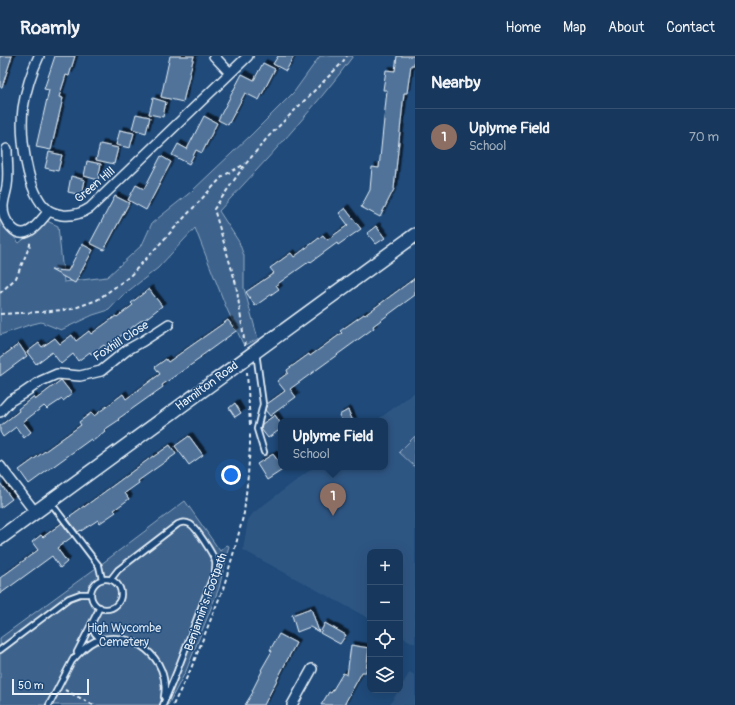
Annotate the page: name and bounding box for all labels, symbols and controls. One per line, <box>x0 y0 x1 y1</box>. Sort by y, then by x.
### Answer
text: Roamly <box>20 16 80 40</box>
text: Home <box>506 19 541 36</box>
text: Map <box>563 19 586 36</box>
text: About <box>608 19 644 36</box>
text: Contact <box>666 19 715 36</box>
text: Nearby <box>431 72 480 93</box>
text: Uplyme Field <box>469 119 550 138</box>
text: 1 <box>441 129 447 145</box>
text: 70 m <box>689 129 719 145</box>
text: School <box>469 138 506 154</box>
street label: Green Hill <box>72 164 118 206</box>
street label: Foxhill Close <box>90 317 152 364</box>
street label: Hamilton Road <box>173 358 242 414</box>
popup <box>278 418 388 470</box>
text: Uplyme Field <box>293 427 373 446</box>
text: School <box>293 446 330 462</box>
your location <box>221 465 241 485</box>
pin: 1 <box>320 483 346 516</box>
map controls <box>367 549 403 693</box>
button: + <box>367 549 403 585</box>
street label: Benjamin's Footpath <box>181 551 231 653</box>
button: − <box>367 585 403 621</box>
park label: High Wycombe Cemetery <box>87 621 161 650</box>
button: locate <box>367 621 403 657</box>
button: layers <box>367 657 403 693</box>
scale bar <box>12 677 89 696</box>
text: 50 m <box>18 679 44 692</box>

